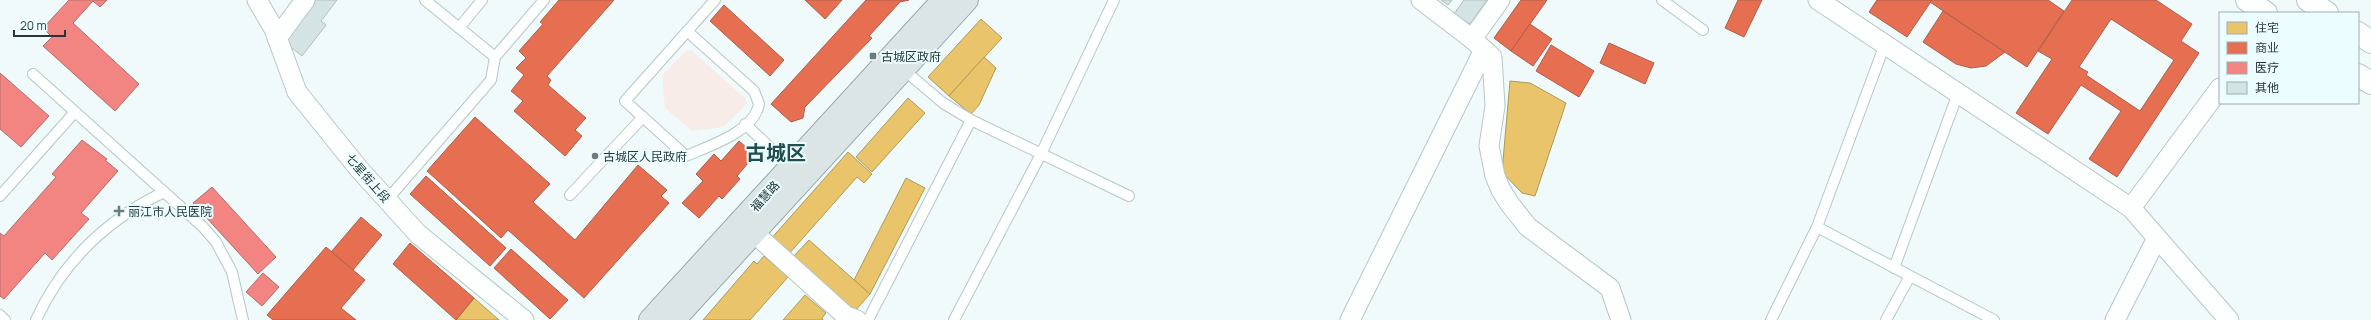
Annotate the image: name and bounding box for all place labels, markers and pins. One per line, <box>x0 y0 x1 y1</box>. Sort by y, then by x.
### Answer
place label: 古城区政府 <box>881 48 941 65</box>
marker: 古城区政府 <box>868 51 878 61</box>
place label: 古城区人民政府 <box>603 148 687 165</box>
marker: 古城区人民政府 <box>590 151 600 161</box>
place label: 丽江市人民医院 <box>128 203 212 220</box>
marker: 丽江市人民医院 <box>113 205 125 217</box>

